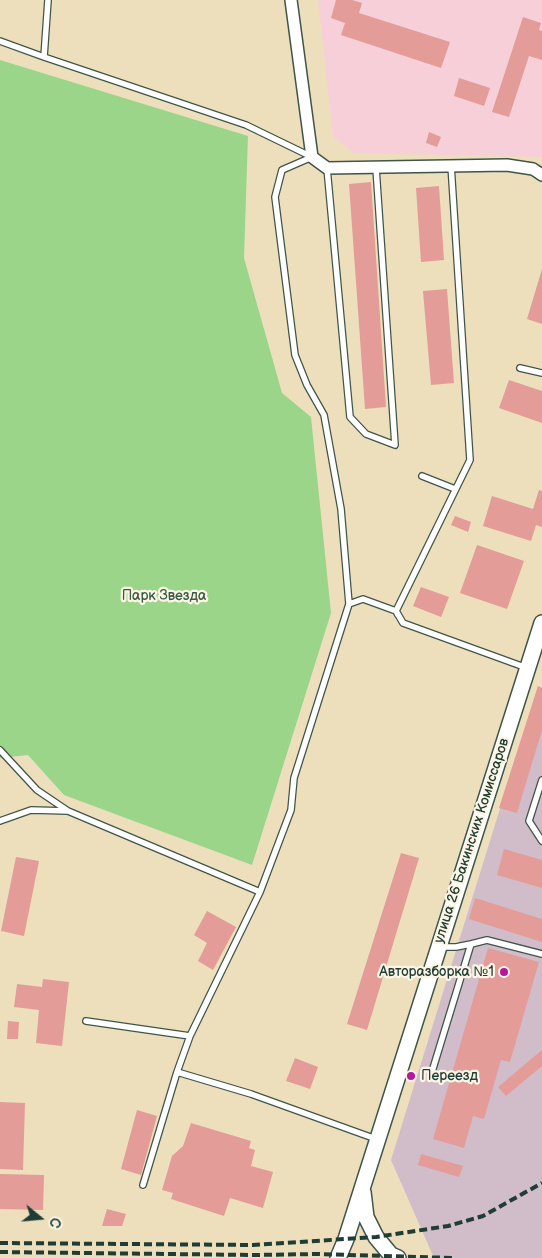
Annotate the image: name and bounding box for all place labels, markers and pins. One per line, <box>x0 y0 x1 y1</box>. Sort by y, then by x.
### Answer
place label: Авторазборка №1 <box>379 964 494 980</box>
marker: Авторазборка №1 <box>498 966 510 978</box>
place label: Переезд <box>421 1068 478 1084</box>
marker: Переезд <box>405 1070 417 1082</box>

